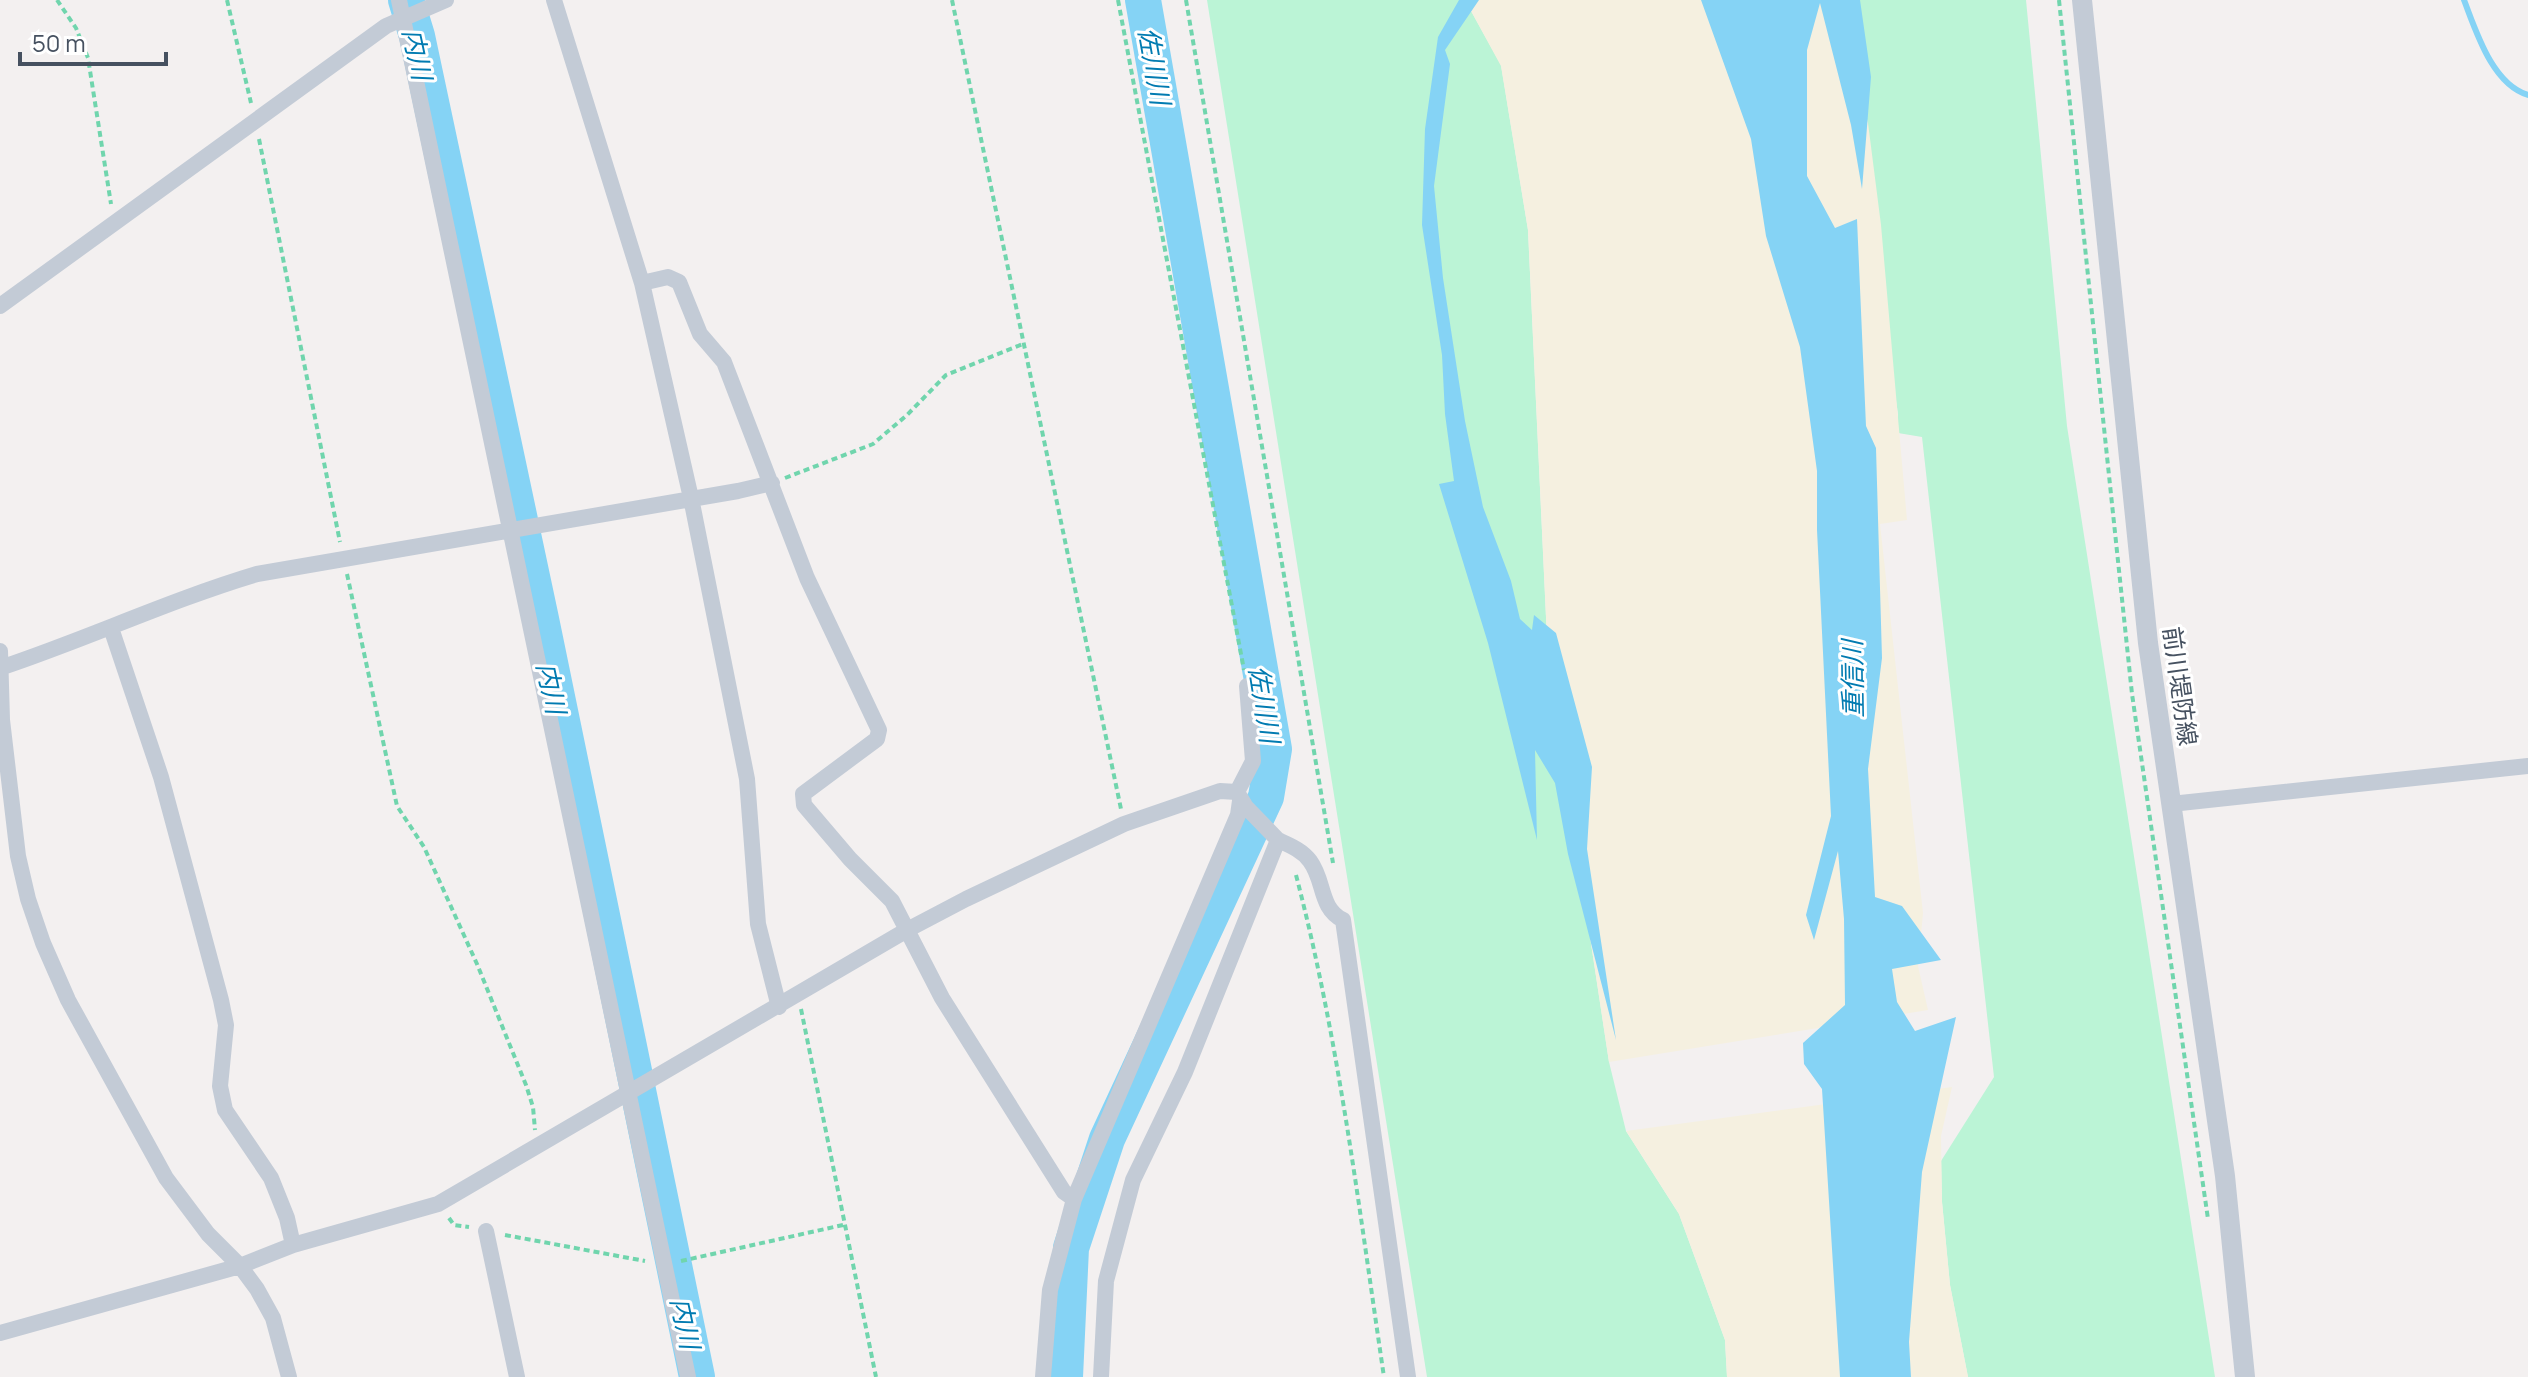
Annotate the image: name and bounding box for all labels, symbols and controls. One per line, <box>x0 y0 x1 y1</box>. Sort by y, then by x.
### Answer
scale bar <box>20 16 166 66</box>
water label: 佐川川 <box>1130 24 1180 110</box>
water label: 内川 <box>395 25 442 86</box>
text: 50 m <box>32 26 86 59</box>
street label: 前川堤防線 <box>2156 624 2206 748</box>
water label: 重信川 <box>1833 637 1871 718</box>
water label: 内川 <box>529 659 576 720</box>
water label: 佐川川 <box>1241 663 1289 748</box>
water label: 内川 <box>663 1294 710 1355</box>

